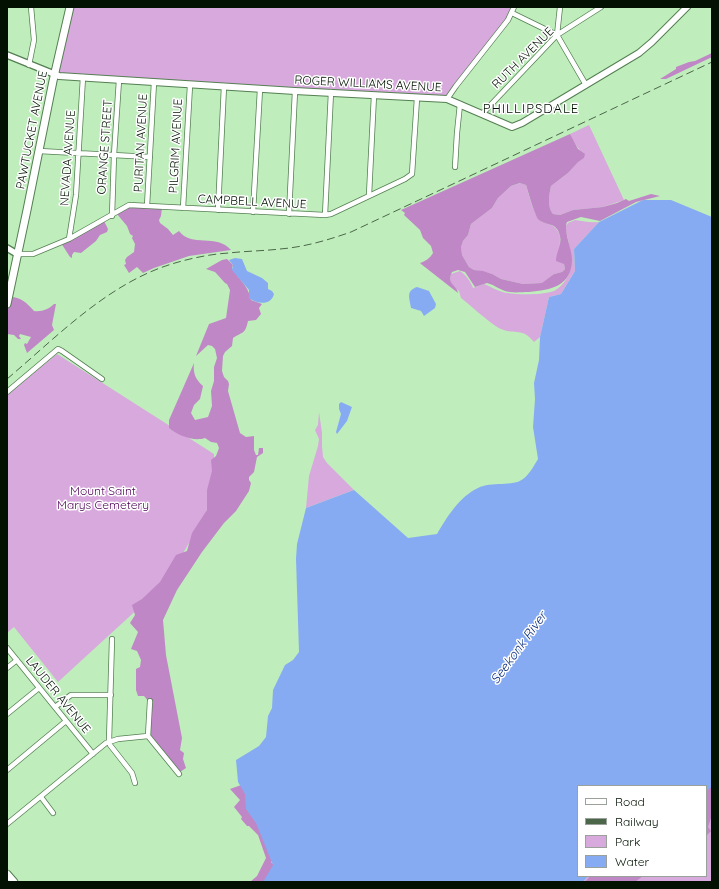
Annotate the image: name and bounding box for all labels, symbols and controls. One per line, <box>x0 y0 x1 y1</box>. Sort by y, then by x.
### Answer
street label: RUTH AVENUE <box>489 24 557 92</box>
street label: PAWTUCKET AVENUE <box>13 69 51 191</box>
street label: ROGER WILLIAMS AVENUE <box>294 73 442 95</box>
street label: PURITAN AVENUE <box>131 93 151 193</box>
street label: PILGRIM AVENUE <box>166 98 186 194</box>
street label: ORANGE STREET <box>95 99 115 195</box>
district label: PHILLIPSDALE <box>483 101 579 117</box>
street label: NEVADA AVENUE <box>57 110 79 206</box>
street label: CAMPBELL AVENUE <box>197 192 307 212</box>
park label: Mount Saint Marys Cemetery <box>57 484 149 512</box>
water label: Seekonk River <box>488 609 550 687</box>
street label: LAUDER AVENUE <box>23 654 93 736</box>
legend <box>577 785 707 877</box>
text: Road <box>615 794 645 809</box>
text: Railway <box>615 814 659 829</box>
text: Park <box>615 834 640 849</box>
text: Water <box>615 854 649 869</box>

